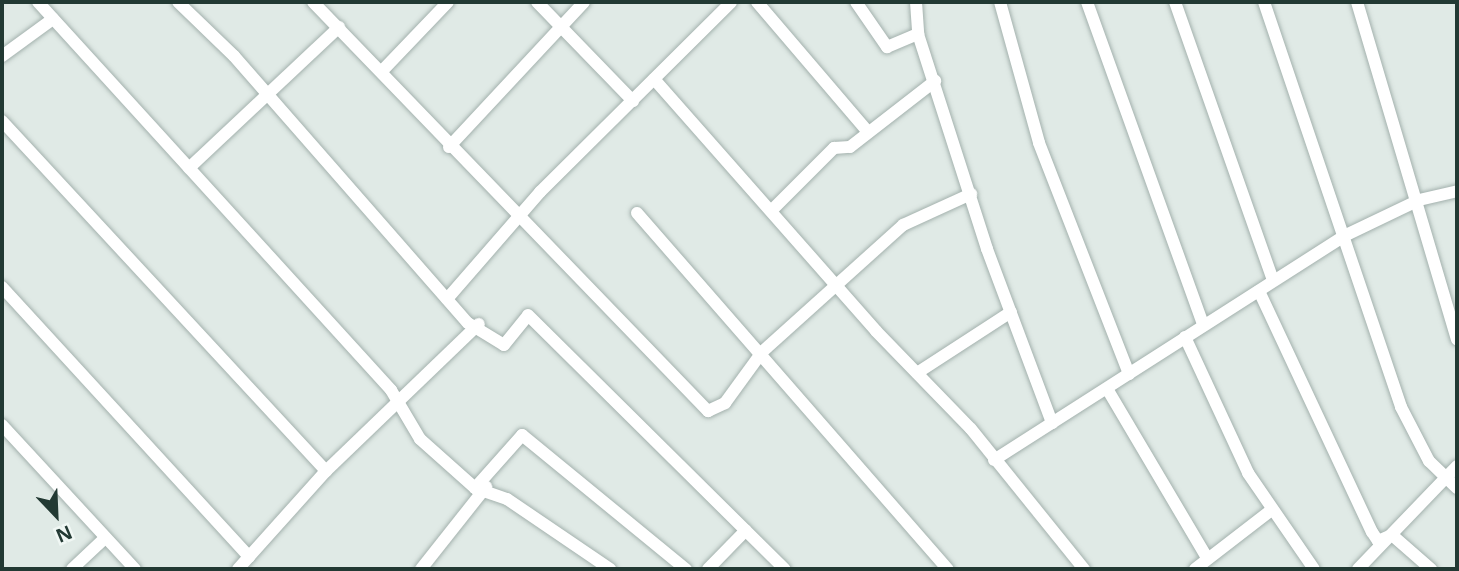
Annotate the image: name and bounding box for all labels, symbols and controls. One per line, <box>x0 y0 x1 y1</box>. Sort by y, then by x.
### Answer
north arrow <box>21 480 91 550</box>
text: N <box>52 519 76 549</box>

